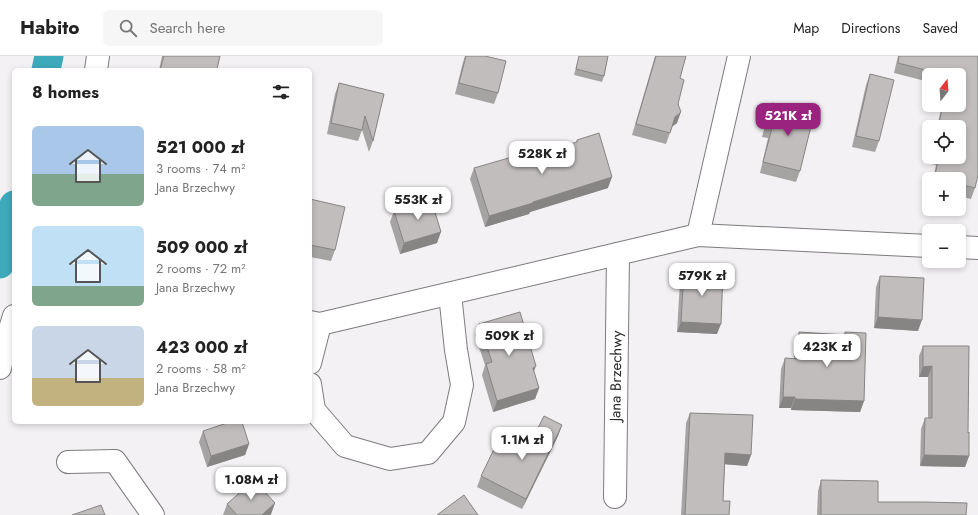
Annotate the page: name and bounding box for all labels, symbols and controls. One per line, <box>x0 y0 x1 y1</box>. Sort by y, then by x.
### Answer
search box <box>103 10 383 46</box>
text: Habito <box>20 14 79 41</box>
icon: search <box>117 17 139 39</box>
text: Search here <box>149 17 225 39</box>
text: Map <box>793 18 819 38</box>
text: Directions <box>841 18 901 38</box>
text: Saved <box>923 18 958 38</box>
north arrow <box>922 68 966 112</box>
map controls <box>922 68 966 268</box>
text: 8 homes <box>32 80 99 104</box>
icon: filters <box>270 81 292 103</box>
pin: 521K zł <box>751 103 825 137</box>
text: 521K zł <box>765 106 811 125</box>
button: locate <box>922 120 966 164</box>
text: 521 000 zł <box>156 135 244 159</box>
pin: 528K zł <box>505 141 579 175</box>
icon: home <box>64 142 112 190</box>
text: 528K zł <box>518 144 566 163</box>
text: 3 rooms · 74 m² <box>156 159 245 178</box>
button: + <box>922 172 966 216</box>
text: Jana Brzechwy <box>156 178 235 197</box>
pin: 553K zł <box>381 187 455 221</box>
text: 553K zł <box>394 190 442 209</box>
button: − <box>922 224 966 268</box>
text: 509 000 zł <box>156 235 247 259</box>
icon: home <box>64 242 112 290</box>
text: 2 rooms · 72 m² <box>156 259 246 278</box>
pin: 579K zł <box>665 263 739 297</box>
text: 579K zł <box>678 266 726 285</box>
text: Jana Brzechwy <box>156 278 235 297</box>
pin: 509K zł <box>472 323 546 357</box>
text: 509K zł <box>485 326 533 345</box>
street label: Jana Brzechwy <box>604 330 628 424</box>
pin: 423K zł <box>790 334 864 368</box>
text: 423 000 zł <box>156 335 247 359</box>
text: 423K zł <box>803 337 851 356</box>
icon: home <box>64 342 112 390</box>
text: 2 rooms · 58 m² <box>156 359 246 378</box>
text: Jana Brzechwy <box>156 378 235 397</box>
pin: 1.1M zł <box>485 427 559 461</box>
text: 1.1M zł <box>500 430 544 449</box>
pin: 1.08M zł <box>210 467 292 501</box>
text: 1.08M zł <box>224 470 278 489</box>

